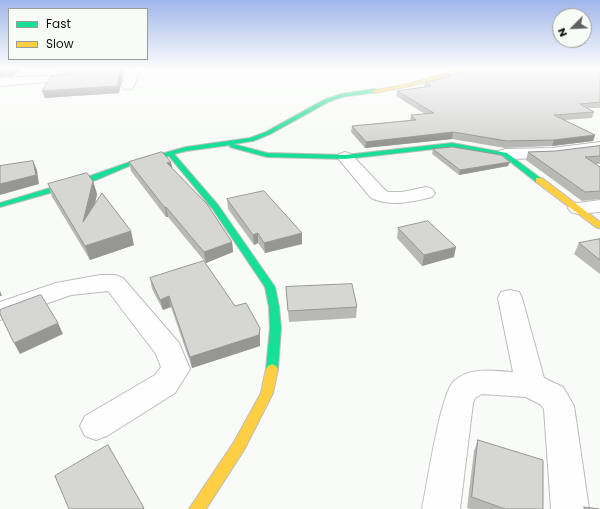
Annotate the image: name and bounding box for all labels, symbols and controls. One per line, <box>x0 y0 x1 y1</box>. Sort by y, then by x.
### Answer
legend <box>8 8 148 60</box>
north arrow <box>552 8 592 48</box>
text: Fast <box>46 15 71 32</box>
text: N <box>553 25 571 40</box>
text: Slow <box>46 35 74 52</box>

